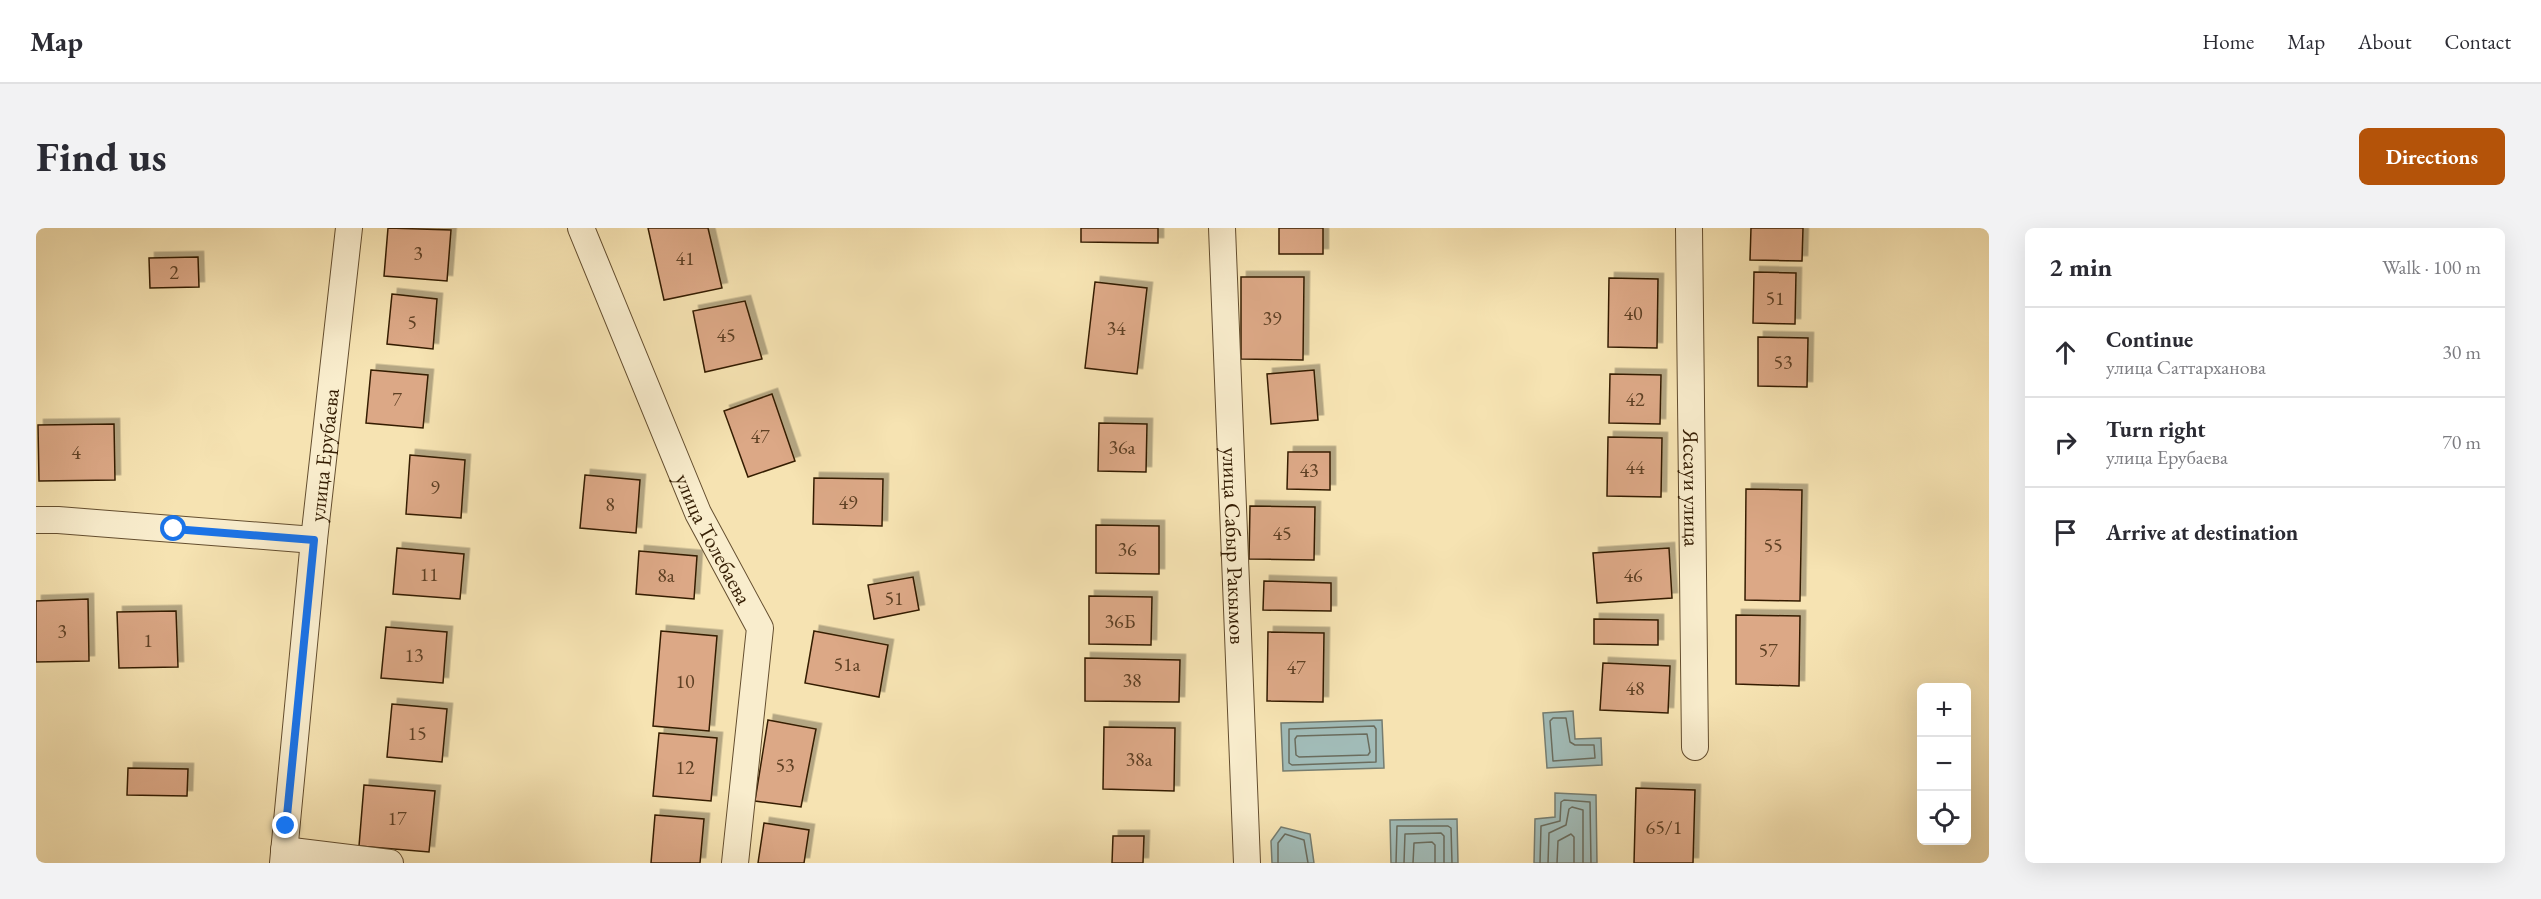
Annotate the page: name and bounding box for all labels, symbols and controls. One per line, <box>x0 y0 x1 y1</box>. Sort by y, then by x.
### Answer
text: Map <box>30 23 83 59</box>
text: Home <box>2202 28 2254 55</box>
text: Map <box>2287 28 2325 55</box>
text: About <box>2358 28 2411 55</box>
text: Contact <box>2444 28 2511 55</box>
button: Directions <box>2359 128 2505 185</box>
text: Find us <box>36 129 167 184</box>
house number: 3 <box>413 240 423 266</box>
house number: 41 <box>675 245 695 271</box>
text: 2 min <box>2049 250 2112 284</box>
text: Walk · 100 m <box>2382 254 2481 280</box>
house number: 2 <box>169 259 179 285</box>
house number: 51 <box>1765 285 1785 311</box>
house number: 40 <box>1623 300 1643 326</box>
house number: 39 <box>1262 305 1282 331</box>
house number: 5 <box>407 309 417 335</box>
house number: 34 <box>1106 315 1126 341</box>
house number: 45 <box>716 322 736 348</box>
text: Continue <box>2106 325 2193 354</box>
icon: ahead <box>2049 336 2082 369</box>
text: 30 m <box>2442 339 2481 365</box>
house number: 53 <box>1773 349 1793 375</box>
text: улица Саттарханова <box>2106 354 2266 380</box>
house number: 7 <box>392 386 402 412</box>
house number: 42 <box>1625 386 1645 412</box>
street label: улица Ерубаева <box>302 387 346 523</box>
text: Turn right <box>2106 415 2205 444</box>
house number: 47 <box>750 423 770 449</box>
icon: right <box>2049 426 2082 459</box>
street label: Яссауи улица <box>1676 428 1707 547</box>
text: 70 m <box>2442 429 2481 455</box>
house number: 36а <box>1108 434 1136 460</box>
house number: 4 <box>71 439 81 465</box>
text: улица Ерубаева <box>2106 444 2228 470</box>
street label: улица Сабыр Ракымов <box>1216 447 1252 645</box>
house number: 44 <box>1625 454 1645 480</box>
house number: 43 <box>1299 457 1319 483</box>
street label: улица Толебаева <box>668 469 759 610</box>
house number: 9 <box>430 474 440 500</box>
house number: 49 <box>838 489 858 515</box>
house number: 8 <box>605 491 615 517</box>
route start <box>160 515 186 541</box>
icon: arrive <box>2049 516 2082 549</box>
text: Arrive at destination <box>2106 518 2298 547</box>
house number: 45 <box>1272 520 1292 546</box>
house number: 55 <box>1763 532 1783 558</box>
house number: 36 <box>1117 536 1137 562</box>
house number: 11 <box>419 561 439 587</box>
house number: 8а <box>657 562 675 588</box>
house number: 46 <box>1623 562 1643 588</box>
house number: 51 <box>884 585 904 611</box>
house number: 36Б <box>1105 608 1136 634</box>
house number: 3 <box>57 618 67 644</box>
house number: 1 <box>143 627 153 653</box>
house number: 57 <box>1758 637 1778 663</box>
house number: 13 <box>404 642 424 668</box>
house number: 51а <box>833 651 861 677</box>
house number: 47 <box>1286 654 1306 680</box>
house number: 38 <box>1122 667 1142 693</box>
house number: 10 <box>675 668 695 694</box>
house number: 48 <box>1625 675 1645 701</box>
map controls <box>1917 683 1971 845</box>
button: + <box>1917 683 1971 737</box>
house number: 15 <box>407 720 427 746</box>
button: − <box>1917 737 1971 791</box>
house number: 38а <box>1125 746 1153 772</box>
house number: 53 <box>775 752 795 778</box>
house number: 12 <box>675 754 695 780</box>
button: locate <box>1917 791 1971 845</box>
house number: 17 <box>387 805 407 831</box>
route end <box>272 812 298 838</box>
house number: 65/1 <box>1646 814 1682 840</box>

